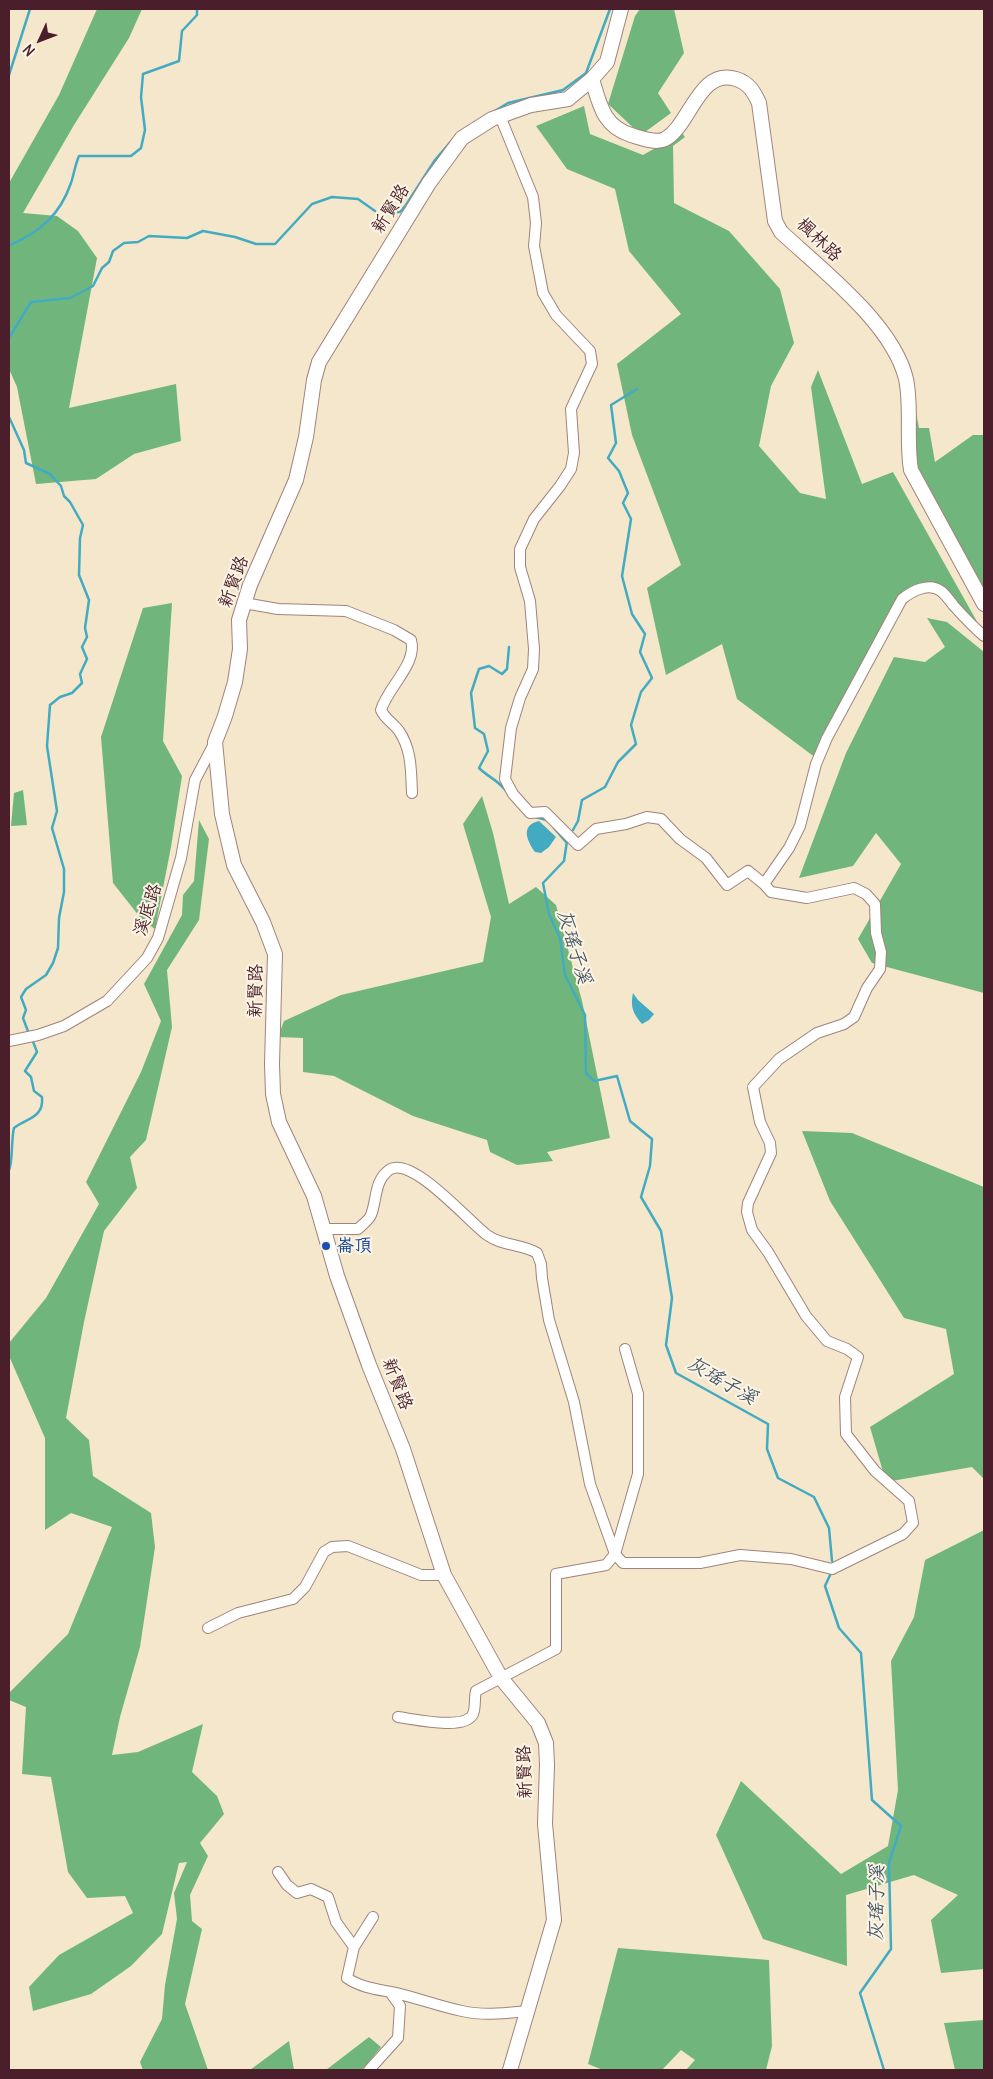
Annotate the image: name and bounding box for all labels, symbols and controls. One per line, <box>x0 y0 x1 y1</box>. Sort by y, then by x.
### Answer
north arrow <box>15 15 65 65</box>
text: N <box>19 41 39 60</box>
street label: 新賢路 <box>368 180 414 238</box>
street label: 楓林路 <box>792 213 846 267</box>
street label: 新賢路 <box>215 553 253 611</box>
street label: 溪底路 <box>129 881 167 939</box>
water label: 灰瑤子溪 <box>552 907 596 987</box>
street label: 新賢路 <box>245 964 267 1018</box>
place label: 崙頂 <box>336 1235 372 1257</box>
marker: 崙頂 <box>320 1240 332 1252</box>
water label: 灰瑤子溪 <box>683 1352 761 1410</box>
street label: 新賢路 <box>377 1355 417 1413</box>
street label: 新賢路 <box>513 1745 537 1799</box>
water label: 灰瑤子溪 <box>865 1865 889 1941</box>

